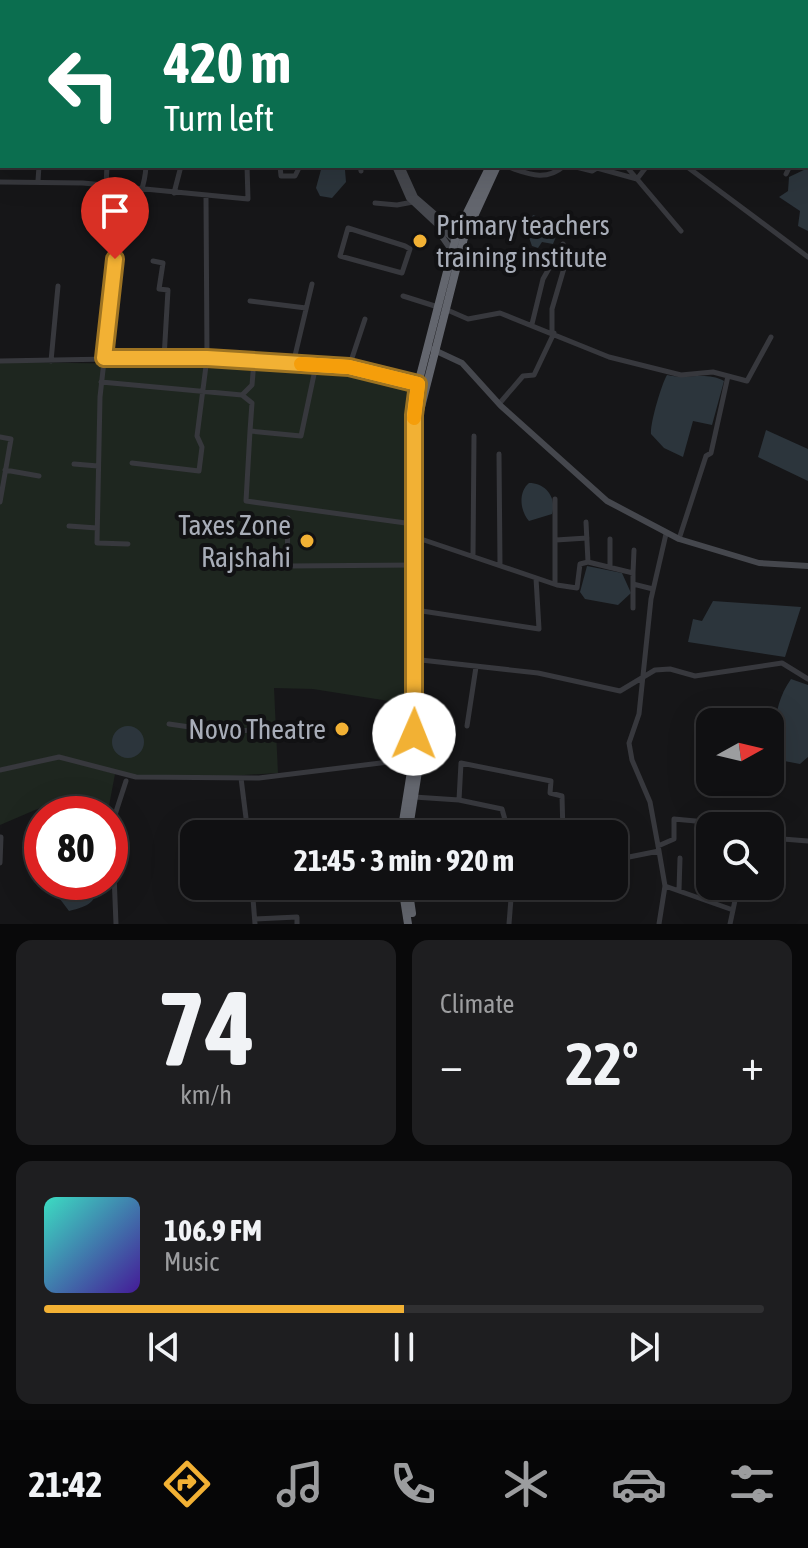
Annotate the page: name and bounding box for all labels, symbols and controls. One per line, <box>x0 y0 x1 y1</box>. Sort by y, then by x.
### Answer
text: 420 m <box>164 31 291 95</box>
icon: left <box>32 32 136 136</box>
text: Turn left <box>164 97 274 139</box>
pin <box>81 177 149 259</box>
icon: arrive <box>93 189 137 233</box>
place label: Primary teachers training institute <box>436 209 610 273</box>
marker: Primary teachers training institute <box>411 232 429 250</box>
place label: Taxes Zone Rajshahi <box>178 509 291 573</box>
marker: Taxes Zone Rajshahi <box>298 532 316 550</box>
position arrow <box>372 692 456 776</box>
north arrow <box>696 708 784 796</box>
map controls <box>696 708 784 900</box>
place label: Novo Theatre <box>188 713 326 745</box>
marker: Novo Theatre <box>333 720 351 738</box>
speed limit sign: 80 <box>24 796 128 900</box>
button: search <box>696 812 784 900</box>
text: 21:45 · 3 min · 920 m <box>294 843 514 877</box>
text: 74 <box>157 968 255 1087</box>
text: Climate <box>440 989 514 1019</box>
text: 22° <box>566 1029 638 1098</box>
text: − <box>440 1039 463 1089</box>
text: + <box>741 1039 764 1089</box>
text: km/h <box>180 1080 232 1110</box>
text: 106.9 FM <box>164 1213 262 1247</box>
text: Music <box>164 1247 219 1277</box>
icon: previous <box>142 1325 186 1369</box>
icon: pause <box>382 1325 426 1369</box>
icon: next <box>622 1325 666 1369</box>
icon: directions <box>159 1456 215 1512</box>
icon: music <box>272 1456 328 1512</box>
icon: phone <box>385 1456 441 1512</box>
icon: climate <box>498 1456 554 1512</box>
icon: car <box>611 1456 667 1512</box>
icon: filters <box>724 1456 780 1512</box>
text: 21:42 <box>28 1463 103 1505</box>

